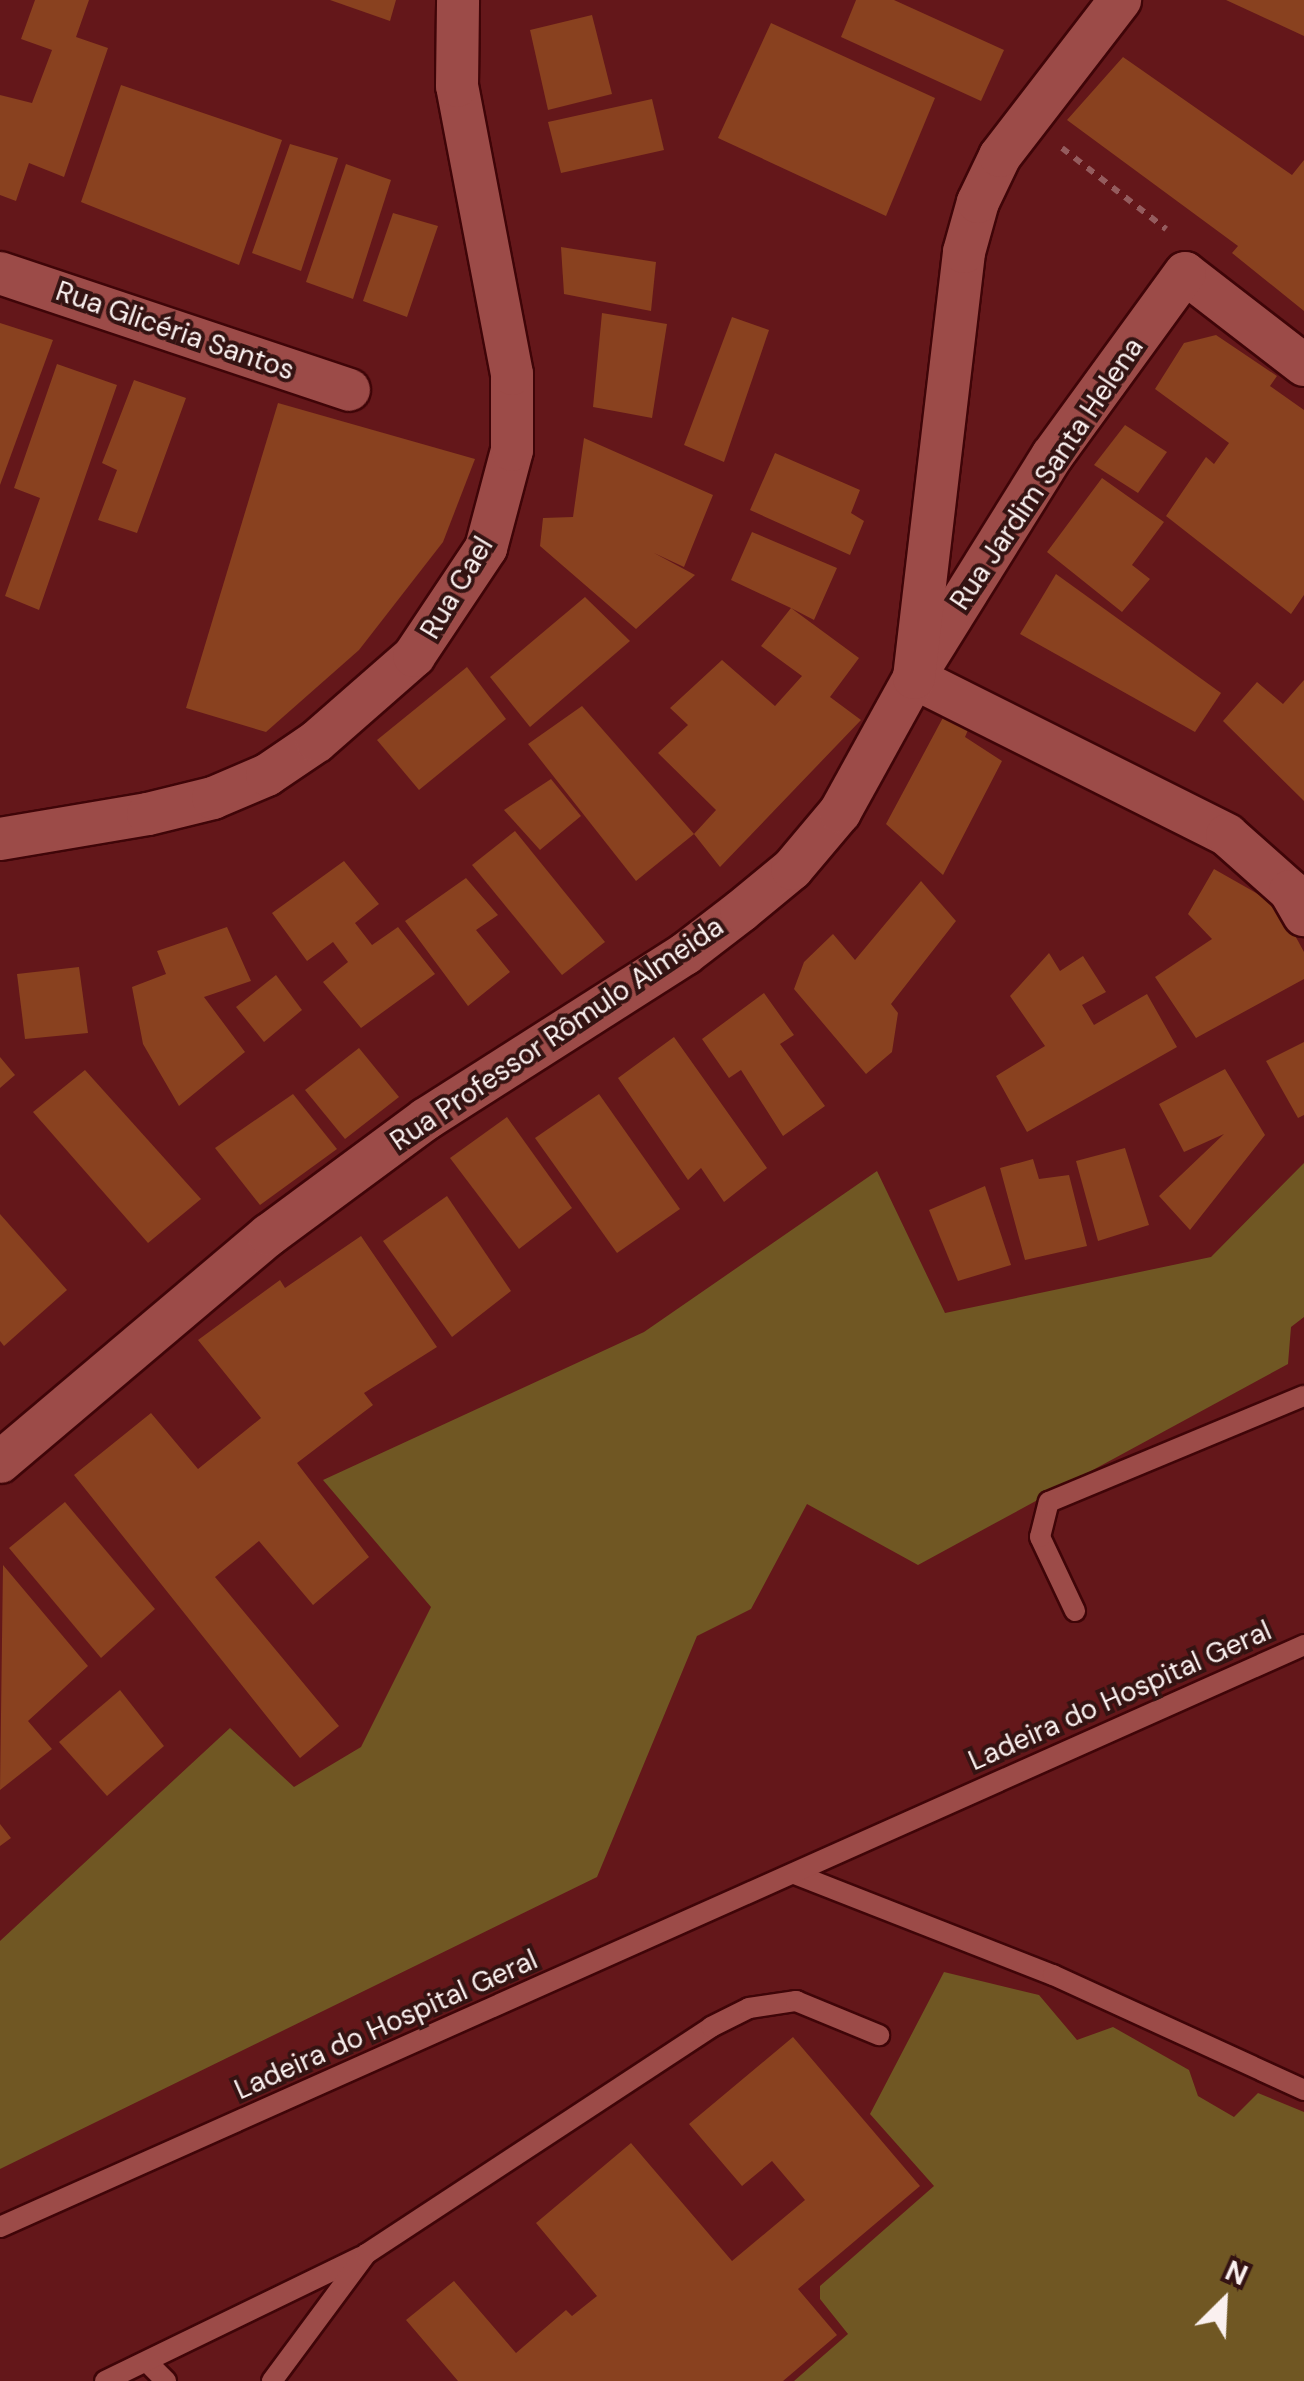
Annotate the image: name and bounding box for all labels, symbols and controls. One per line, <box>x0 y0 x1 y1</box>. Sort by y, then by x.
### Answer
street label: Rua Glicéria Santos <box>51 274 299 388</box>
street label: Rua Jardim Santa Helena <box>943 332 1151 616</box>
street label: Rua Cael <box>414 531 500 645</box>
street label: Rua Professor Rômulo Almeida <box>384 910 730 1158</box>
street label: Ladeira do Hospital Geral <box>964 1614 1276 1778</box>
street label: Ladeira do Hospital Geral <box>230 1943 542 2107</box>
north arrow <box>1174 2251 1274 2351</box>
text: N <box>1220 2252 1253 2294</box>

